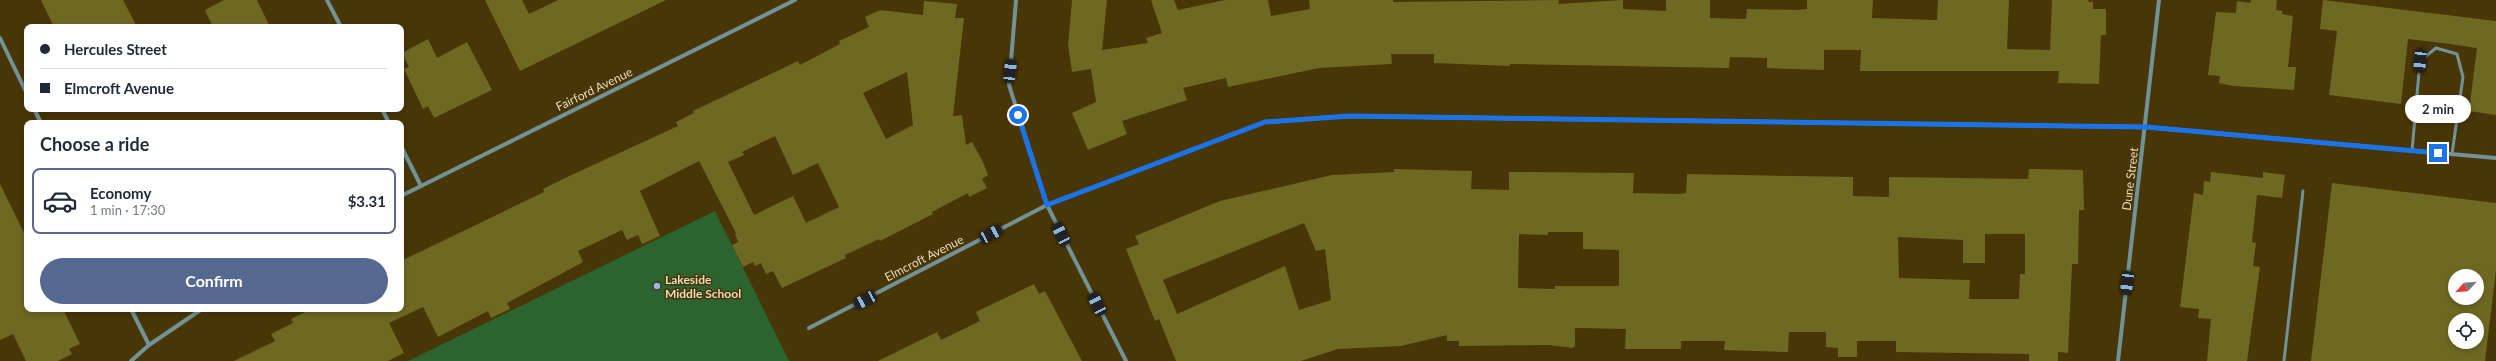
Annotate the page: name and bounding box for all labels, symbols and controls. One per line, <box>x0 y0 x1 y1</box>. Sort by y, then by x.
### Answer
text: Hercules Street <box>64 40 167 58</box>
car <box>2413 49 2427 73</box>
car <box>1003 58 1017 84</box>
street label: Fairford Avenue <box>553 64 635 114</box>
text: Elmcroft Avenue <box>64 79 174 97</box>
callout: 2 min <box>2405 95 2471 123</box>
text: 2 min <box>2422 101 2454 117</box>
route start <box>1009 106 1027 124</box>
text: Choose a ride <box>40 133 149 155</box>
route end <box>2429 144 2447 162</box>
street label: Dune Street <box>2119 146 2141 211</box>
icon: car <box>42 183 78 219</box>
text: Economy <box>90 184 151 202</box>
text: $3.31 <box>348 192 386 210</box>
text: 1 min · 17:30 <box>90 202 165 218</box>
car <box>1050 221 1072 247</box>
car <box>978 223 1004 245</box>
street label: Elmcroft Avenue <box>882 232 966 284</box>
button: Confirm <box>40 258 388 304</box>
north arrow <box>2448 269 2484 305</box>
map controls <box>2448 269 2484 349</box>
car <box>2120 270 2134 296</box>
place label: Lakeside Middle School <box>665 272 741 301</box>
marker: Lakeside Middle School <box>652 281 662 291</box>
car <box>852 289 878 311</box>
car <box>1086 291 1108 317</box>
button: locate <box>2448 313 2484 349</box>

